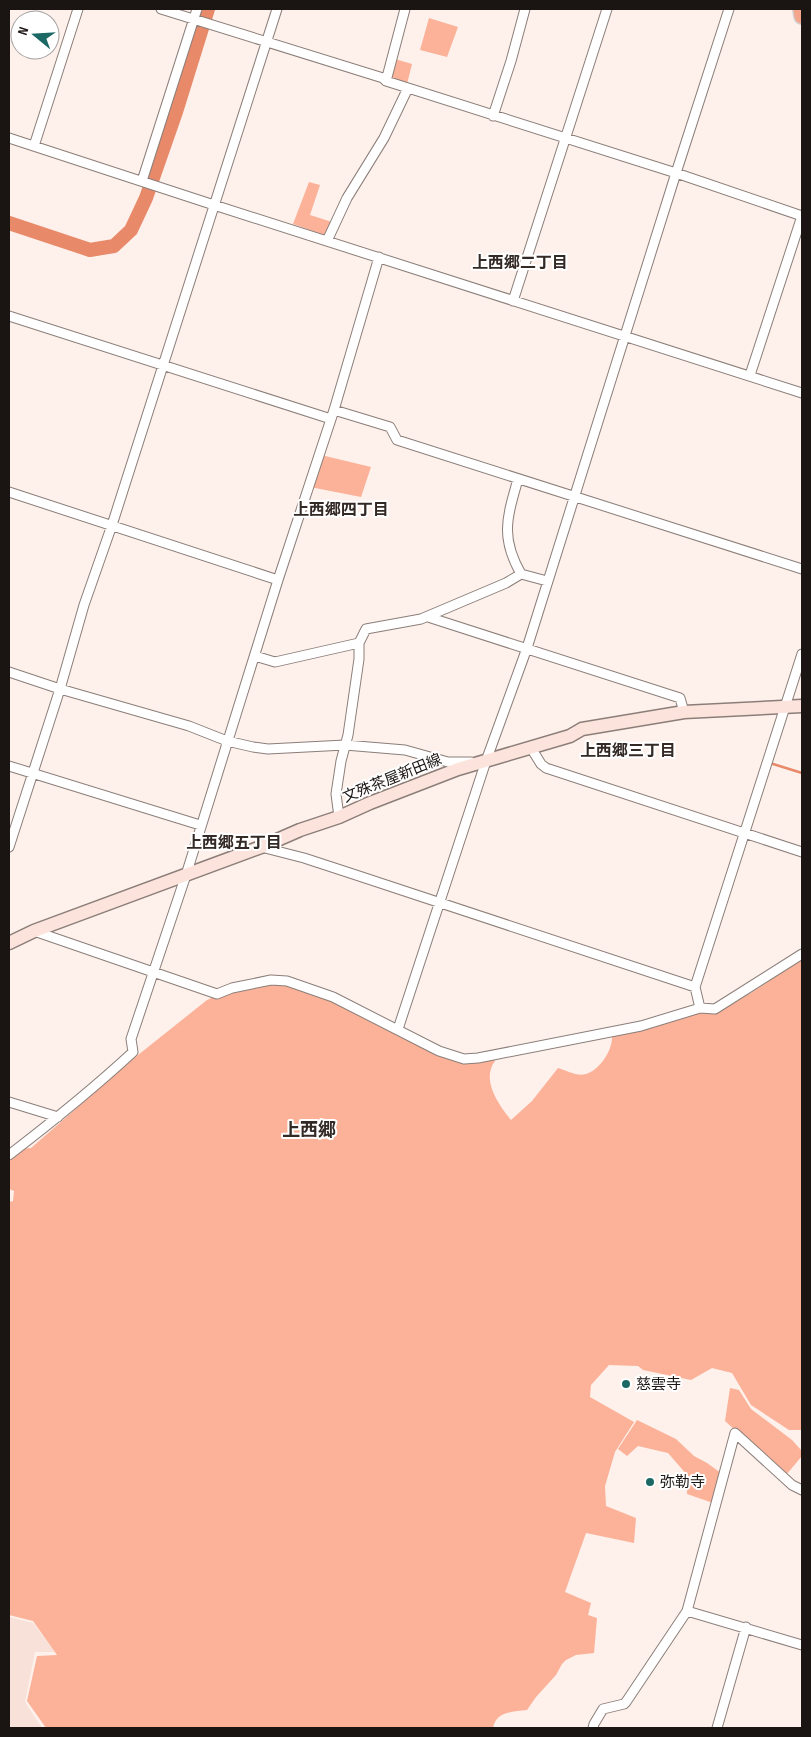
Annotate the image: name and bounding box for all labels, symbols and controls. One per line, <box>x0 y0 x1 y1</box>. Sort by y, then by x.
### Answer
north arrow <box>10 10 60 60</box>
text: N <box>14 25 32 37</box>
district label: 上西郷二丁目 <box>472 254 568 273</box>
district label: 上西郷四丁目 <box>293 501 389 520</box>
district label: 上西郷三丁目 <box>580 742 676 761</box>
street label: 文殊茶屋新田線 <box>340 750 444 807</box>
district label: 上西郷五丁目 <box>186 834 282 853</box>
district label: 上西郷 <box>282 1120 336 1141</box>
place label: 慈雲寺 <box>636 1375 681 1394</box>
marker: 慈雲寺 <box>620 1378 632 1390</box>
place label: 弥勒寺 <box>660 1473 705 1492</box>
marker: 弥勒寺 <box>644 1476 656 1488</box>

